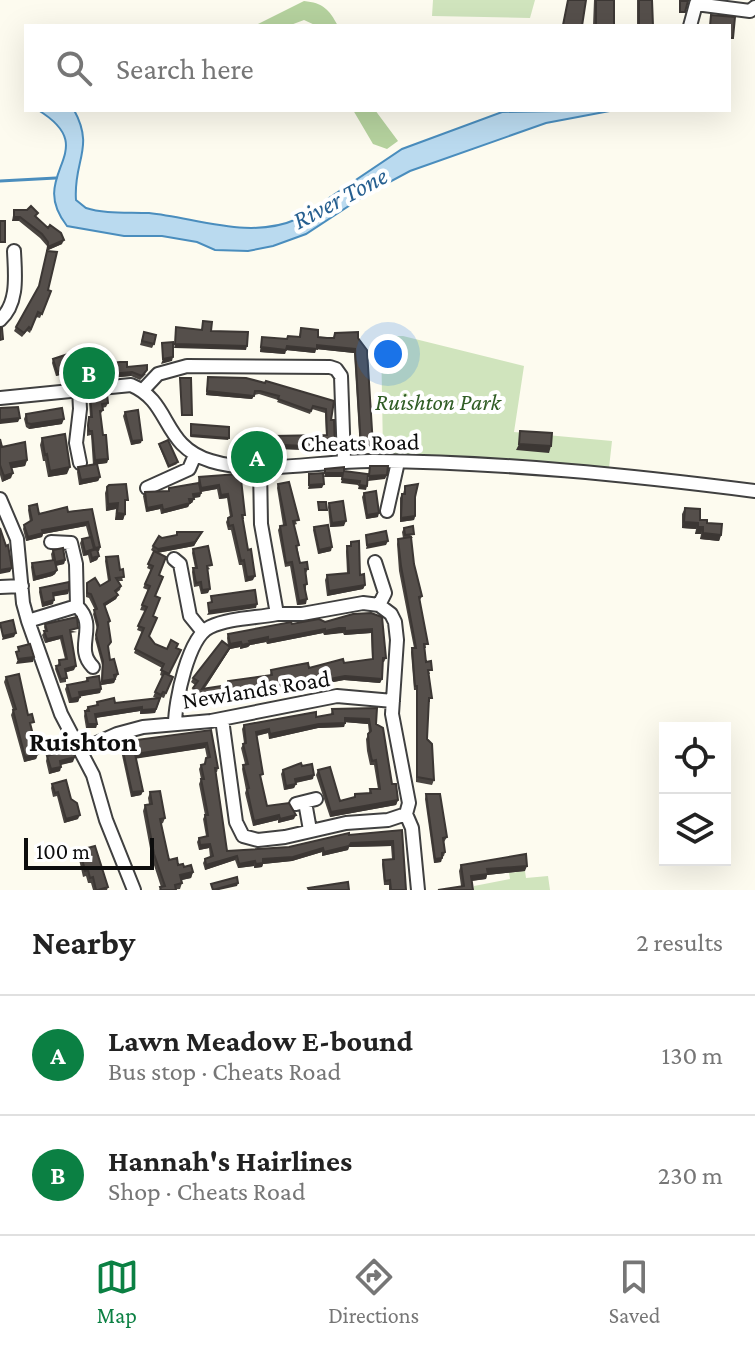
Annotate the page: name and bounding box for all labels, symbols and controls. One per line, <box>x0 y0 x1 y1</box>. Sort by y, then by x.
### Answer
search box <box>24 24 731 112</box>
icon: search <box>52 46 96 90</box>
text: Search here <box>116 52 254 85</box>
water label: River Tone <box>288 161 392 235</box>
your location <box>368 334 408 374</box>
pin: B <box>63 343 115 403</box>
park label: Ruishton Park <box>375 388 503 415</box>
pin: A <box>231 427 283 487</box>
street label: Cheats Road <box>300 427 420 457</box>
street label: Newlands Road <box>180 664 332 714</box>
map controls <box>659 722 731 866</box>
button: locate <box>659 722 731 794</box>
district label: Ruishton <box>29 726 137 757</box>
button: layers <box>659 794 731 866</box>
scale bar <box>24 834 154 870</box>
text: 100 m <box>36 839 90 864</box>
text: Nearby <box>32 924 135 961</box>
text: 2 results <box>636 928 723 957</box>
text: Lawn Meadow E-bound <box>108 1024 413 1057</box>
text: A <box>50 1041 66 1070</box>
text: 130 m <box>662 1041 723 1070</box>
text: Bus stop · Cheats Road <box>108 1057 341 1086</box>
text: Hannah's Hairlines <box>108 1144 352 1177</box>
text: B <box>50 1161 66 1190</box>
text: 230 m <box>658 1161 723 1190</box>
text: Shop · Cheats Road <box>108 1177 306 1206</box>
tab: Map <box>95 1255 139 1328</box>
tab: Directions <box>328 1255 419 1328</box>
tab: Saved <box>609 1255 660 1328</box>

